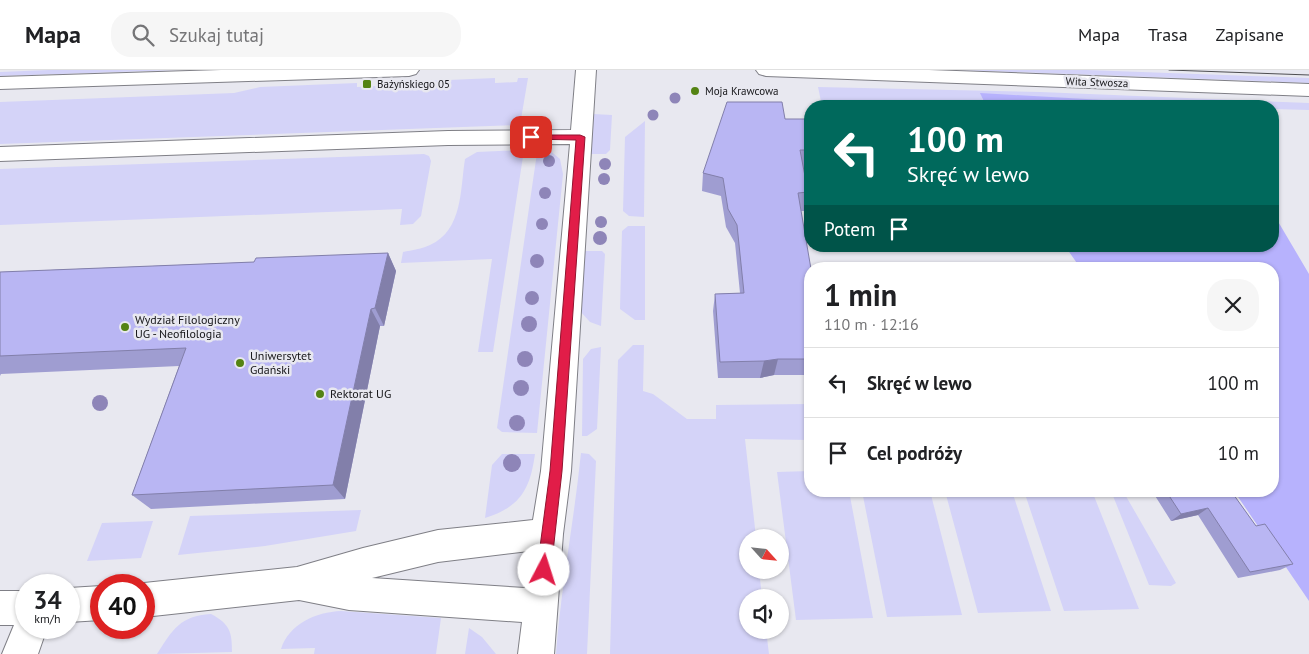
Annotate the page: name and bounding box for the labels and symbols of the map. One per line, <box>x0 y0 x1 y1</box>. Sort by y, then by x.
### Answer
street label: Wita Stwosza <box>1065 74 1129 90</box>
place label: Bażyńskiego 05 <box>377 77 450 91</box>
marker: Bażyńskiego 05 <box>361 78 373 90</box>
place label: Moja Krawcowa <box>705 84 779 98</box>
marker: Moja Krawcowa <box>689 85 701 97</box>
pin <box>510 116 552 158</box>
place label: Wydział Filologiczny UG - Neofilologia <box>135 312 240 341</box>
marker: Wydział Filologiczny UG - Neofilologia <box>119 321 131 333</box>
place label: Uniwersytet Gdański <box>250 348 311 377</box>
marker: Uniwersytet Gdański <box>234 357 246 369</box>
place label: Rektorat UG <box>330 386 391 401</box>
marker: Rektorat UG <box>314 388 326 400</box>
north arrow <box>739 529 789 579</box>
position arrow <box>517 543 569 595</box>
speed limit sign: 40 <box>90 574 155 639</box>

